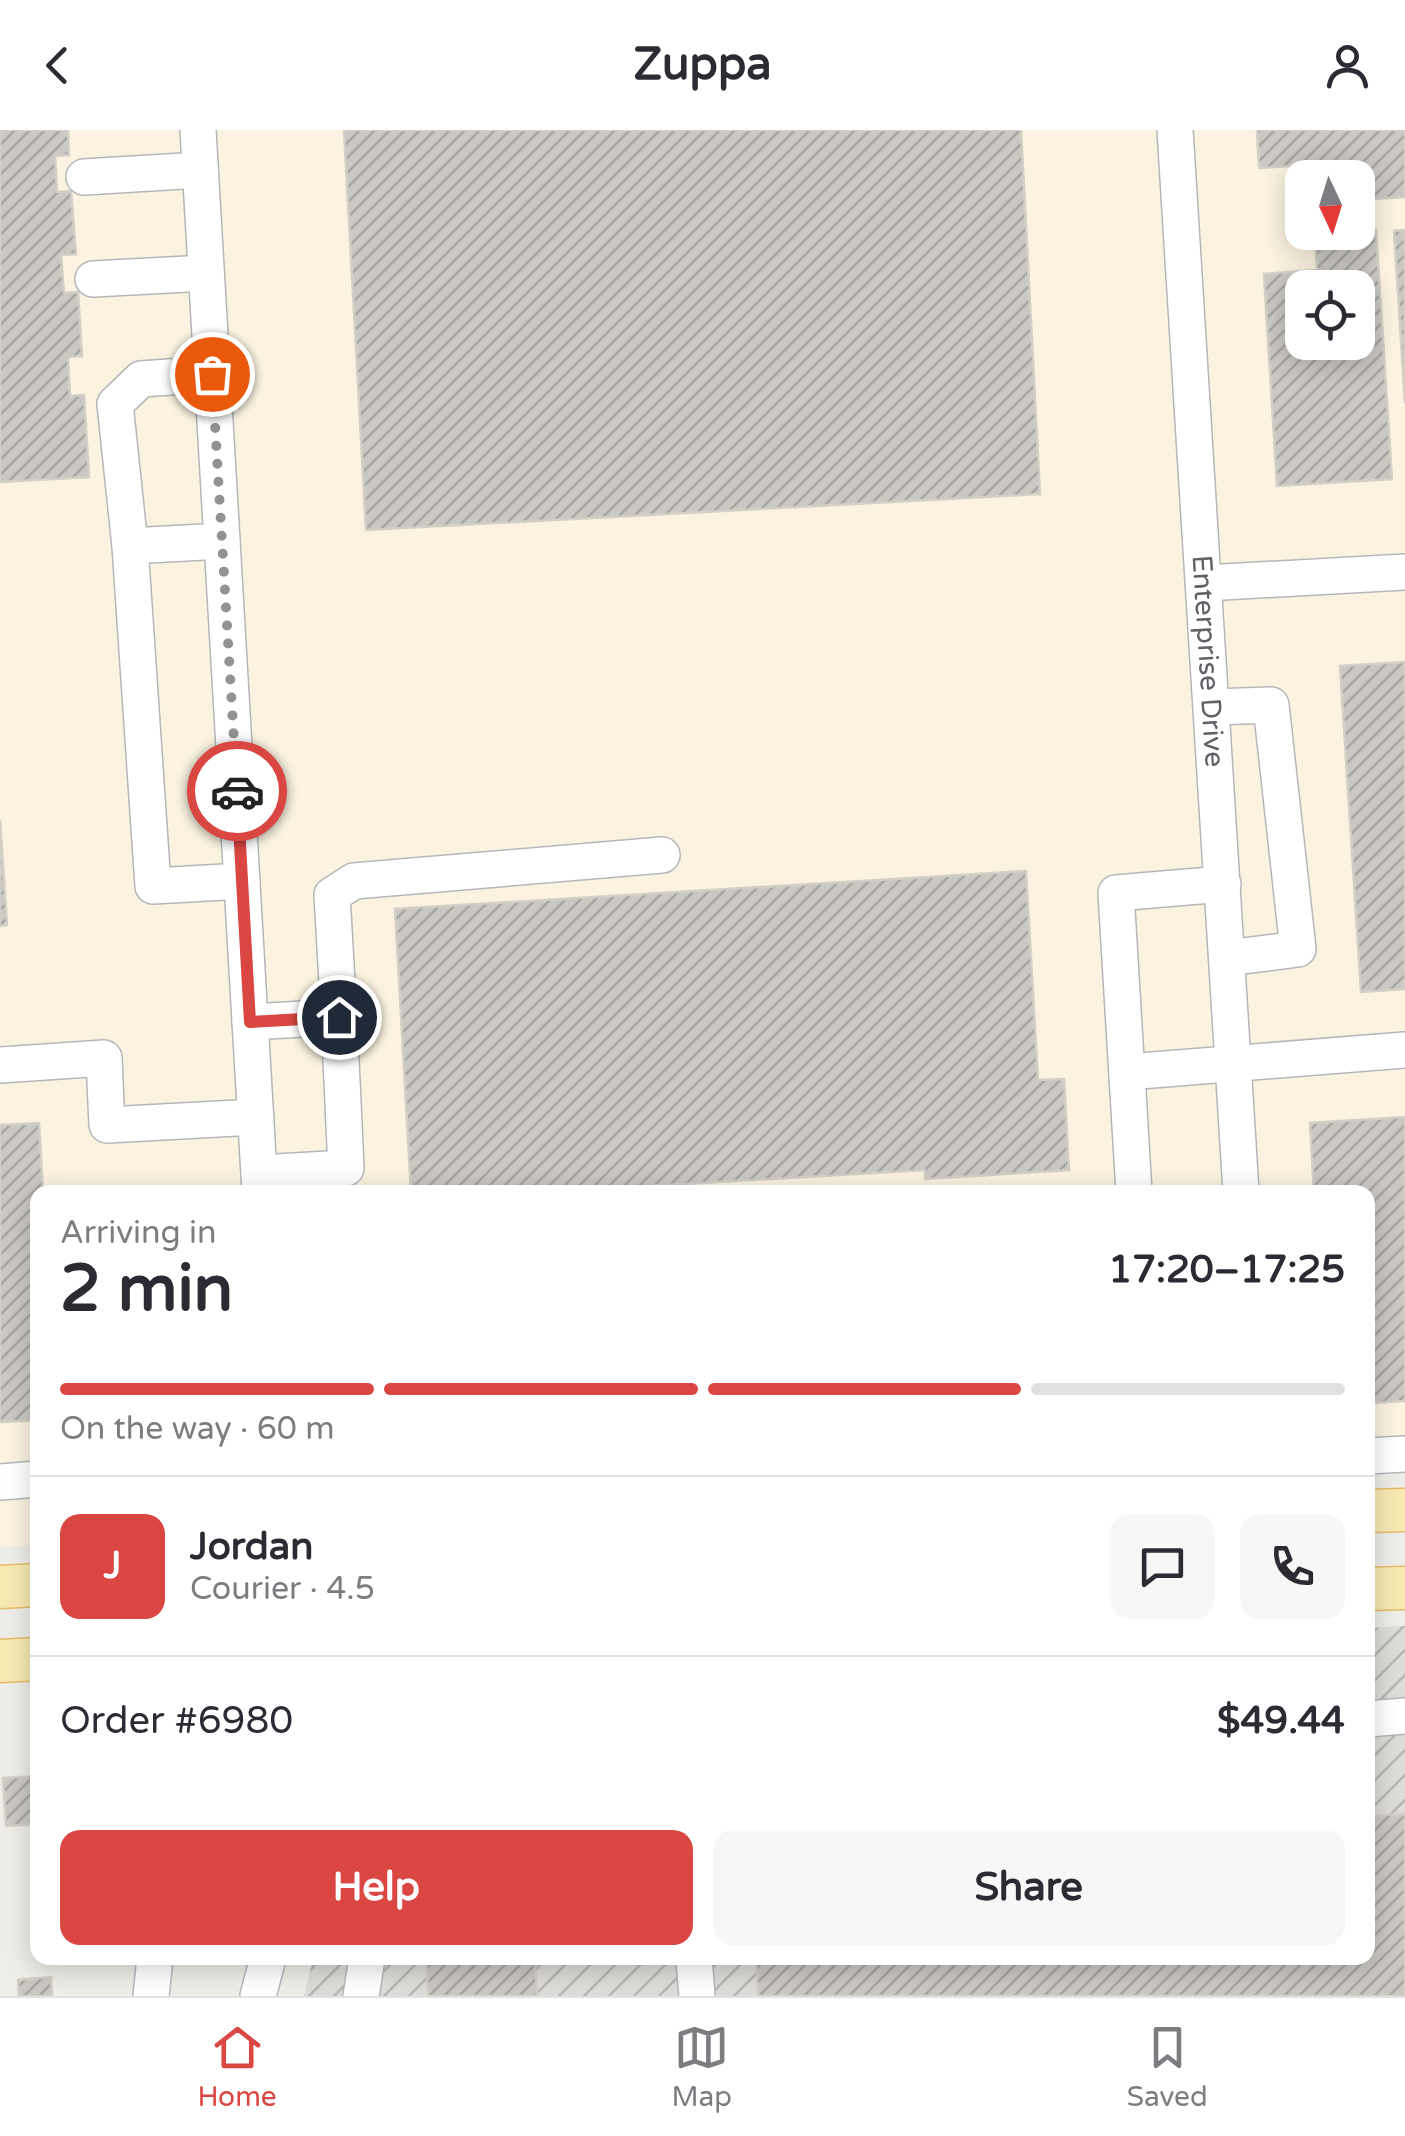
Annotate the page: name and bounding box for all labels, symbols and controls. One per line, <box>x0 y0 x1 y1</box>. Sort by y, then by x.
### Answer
icon: back <box>30 38 85 93</box>
text: Zuppa <box>633 38 772 92</box>
icon: person <box>1320 38 1375 93</box>
north arrow <box>1285 160 1375 250</box>
map controls <box>1285 160 1375 360</box>
button: locate <box>1285 270 1375 360</box>
pin <box>170 332 255 417</box>
icon: bag <box>185 347 240 402</box>
street label: Enterprise Drive <box>1184 554 1232 768</box>
courier <box>187 741 287 841</box>
icon: car <box>210 764 265 819</box>
pin <box>297 975 382 1060</box>
icon: home <box>312 990 367 1045</box>
text: Arriving in <box>60 1214 217 1252</box>
text: 17:20–17:25 <box>1108 1247 1345 1293</box>
text: 2 min <box>60 1250 233 1329</box>
text: On the way · 60 m <box>60 1410 335 1448</box>
button: chat <box>1110 1514 1215 1619</box>
button: phone <box>1240 1514 1345 1619</box>
text: Jordan <box>190 1524 313 1570</box>
text: J <box>104 1543 121 1589</box>
text: Courier · 4.5 <box>190 1570 375 1608</box>
text: Order #6980 <box>60 1698 293 1744</box>
text: $49.44 <box>1217 1698 1345 1744</box>
button: Help <box>60 1830 693 1945</box>
button: Share <box>713 1830 1345 1945</box>
tab: Home <box>197 2020 277 2114</box>
tab: Map <box>671 2020 732 2114</box>
tab: Saved <box>1127 2020 1208 2114</box>

